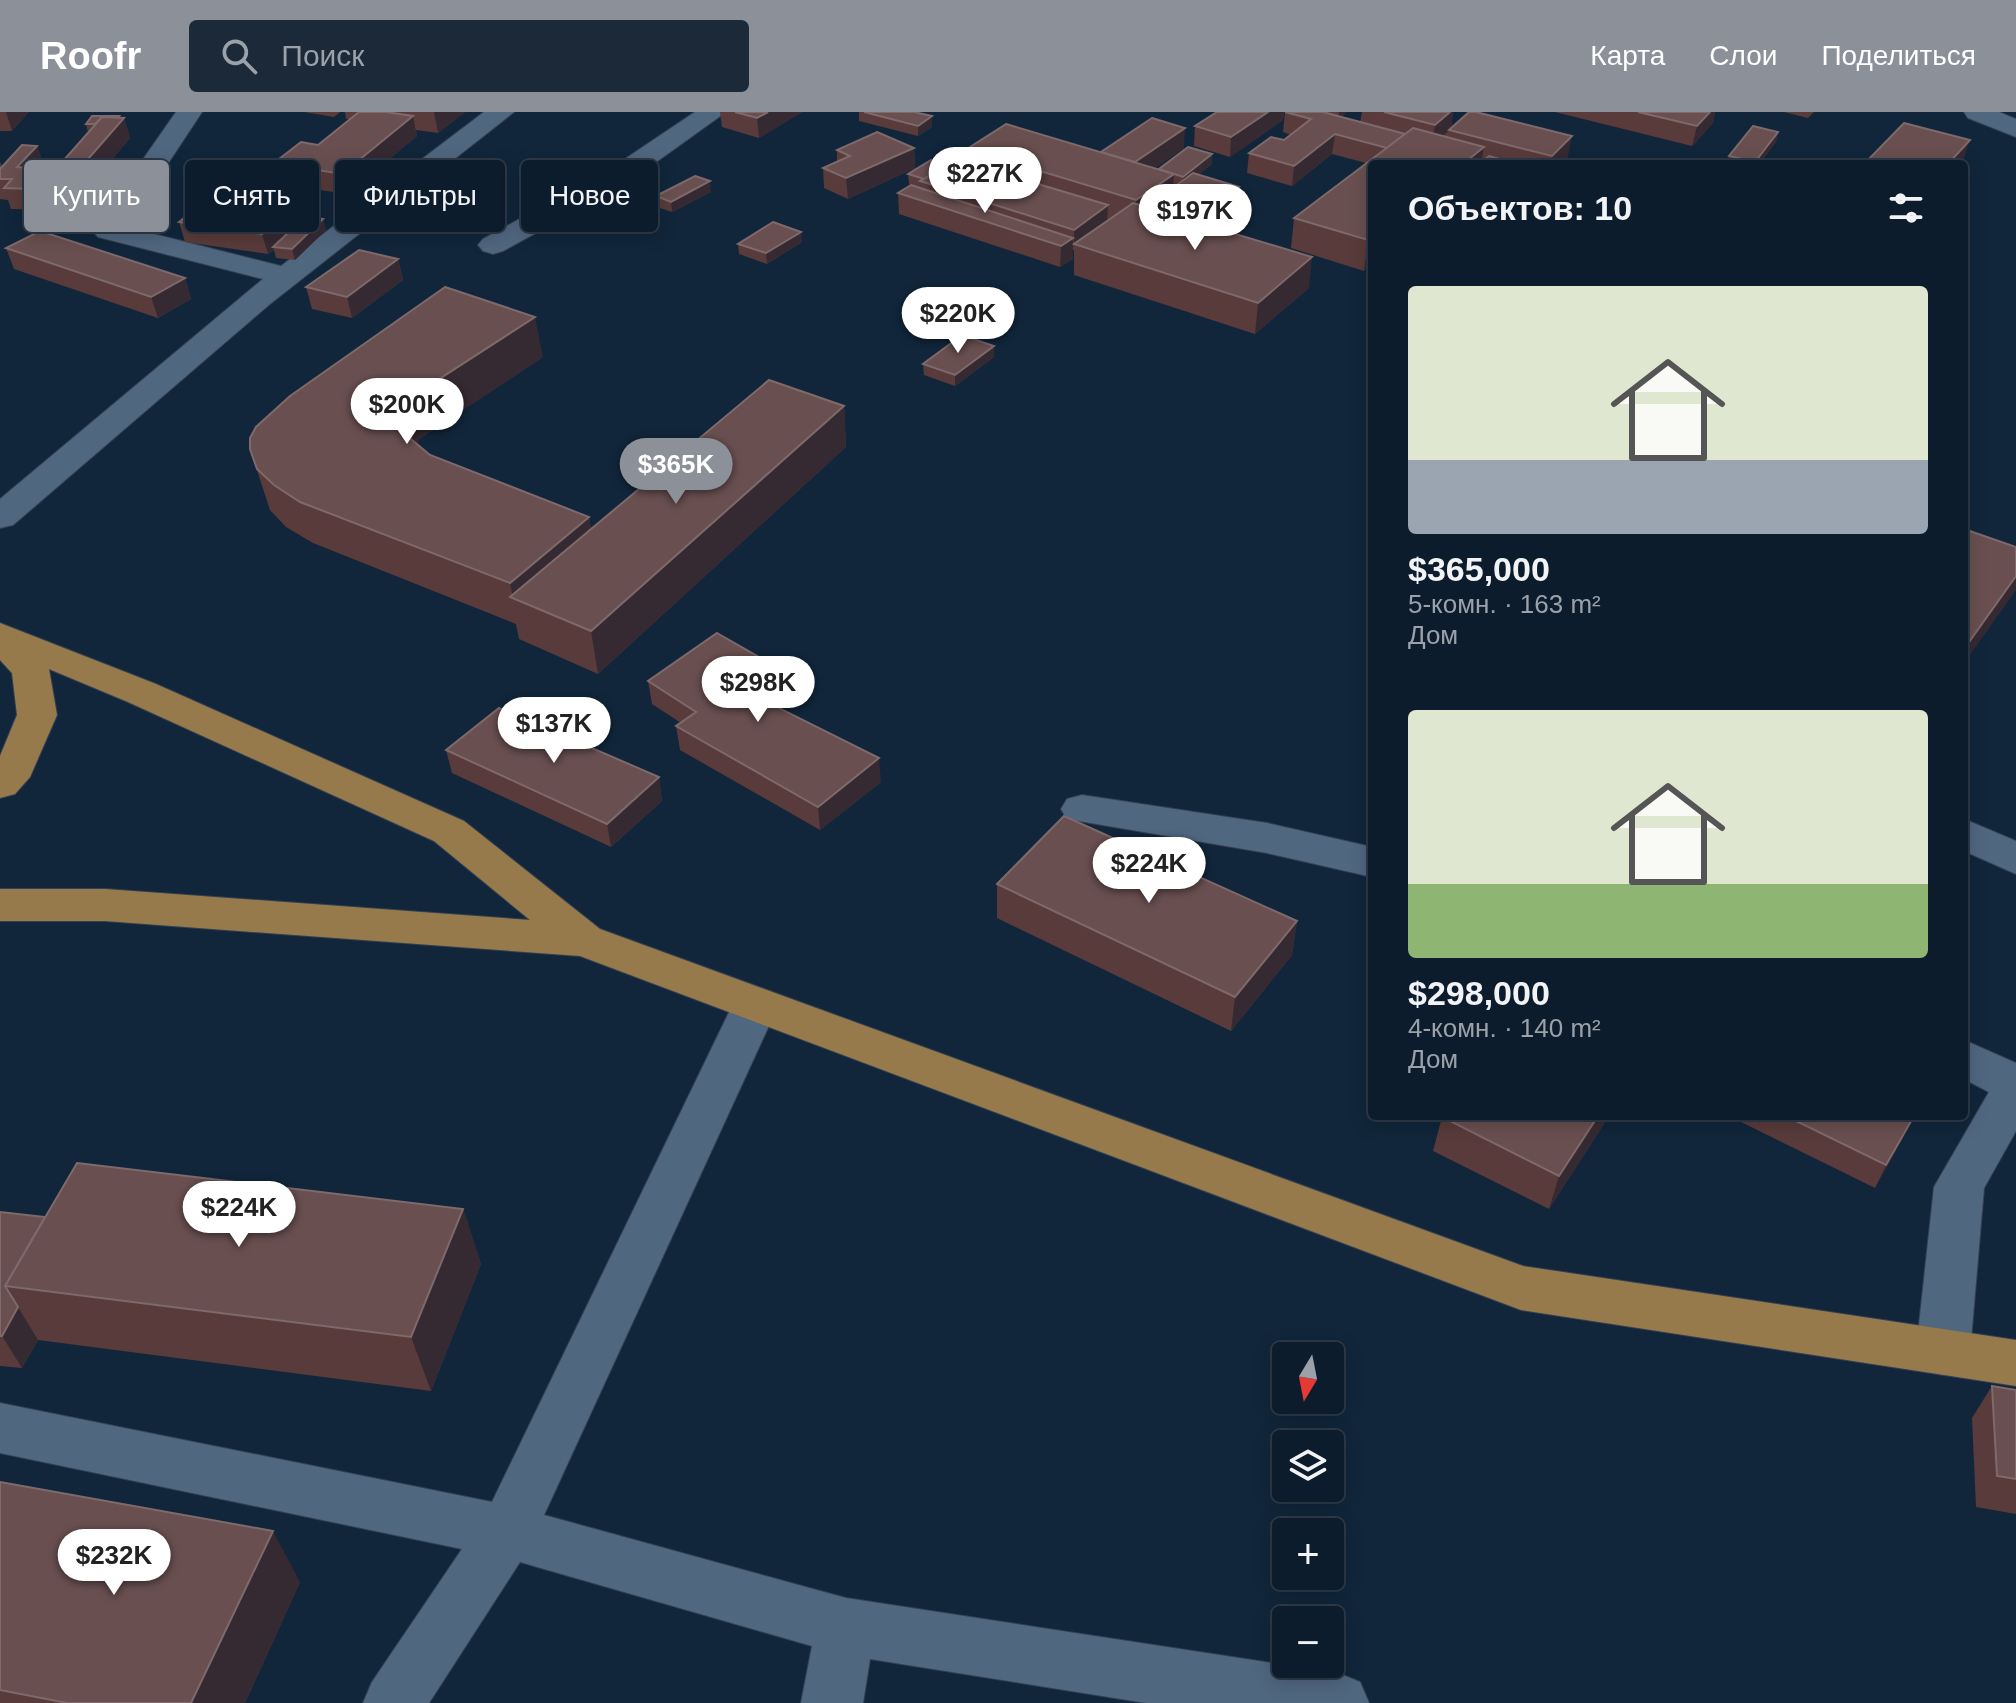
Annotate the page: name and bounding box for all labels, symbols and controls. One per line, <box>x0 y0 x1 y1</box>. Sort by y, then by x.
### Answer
search box <box>189 20 749 92</box>
icon: search <box>217 34 261 78</box>
text: Roofr <box>40 35 141 77</box>
text: Поиск <box>281 39 364 72</box>
text: Карта <box>1590 40 1665 71</box>
text: Слои <box>1709 40 1777 71</box>
text: Поделиться <box>1821 40 1976 71</box>
pin: $227K <box>929 147 1041 215</box>
text: $227K <box>947 158 1023 188</box>
chip: Купить <box>24 160 169 232</box>
chip: Снять <box>185 160 319 232</box>
chip: Фильтры <box>335 160 505 232</box>
chip: Новое <box>521 160 658 232</box>
pin: $197K <box>1139 184 1251 252</box>
icon: filters <box>1884 186 1928 230</box>
text: Объектов: 10 <box>1408 189 1632 227</box>
text: $197K <box>1157 195 1233 225</box>
pin: $220K <box>902 287 1014 355</box>
text: $220K <box>920 298 996 328</box>
icon: home <box>1596 338 1740 482</box>
pin: $200K <box>351 378 463 446</box>
text: $200K <box>369 389 445 419</box>
pin: $365K <box>620 438 732 506</box>
text: $365K <box>638 449 714 479</box>
text: $365,000 <box>1408 550 1550 588</box>
text: 5-комн. · 163 m² <box>1408 589 1601 619</box>
text: Дом <box>1408 620 1458 650</box>
pin: $298K <box>702 656 814 724</box>
text: $298K <box>720 667 796 697</box>
pin: $137K <box>498 697 610 765</box>
text: $137K <box>516 708 592 738</box>
icon: home <box>1596 762 1740 906</box>
pin: $224K <box>1093 837 1205 905</box>
text: $224K <box>1111 848 1187 878</box>
text: $298,000 <box>1408 974 1550 1012</box>
text: 4-комн. · 140 m² <box>1408 1013 1601 1043</box>
text: Дом <box>1408 1044 1458 1074</box>
pin: $224K <box>183 1181 295 1249</box>
text: $224K <box>201 1192 277 1222</box>
north arrow <box>1272 1342 1344 1414</box>
map controls <box>1272 1342 1344 1678</box>
button: layers <box>1272 1430 1344 1502</box>
button: + <box>1272 1518 1344 1590</box>
pin: $232K <box>58 1529 170 1597</box>
text: $232K <box>76 1540 152 1570</box>
button: − <box>1272 1606 1344 1678</box>

